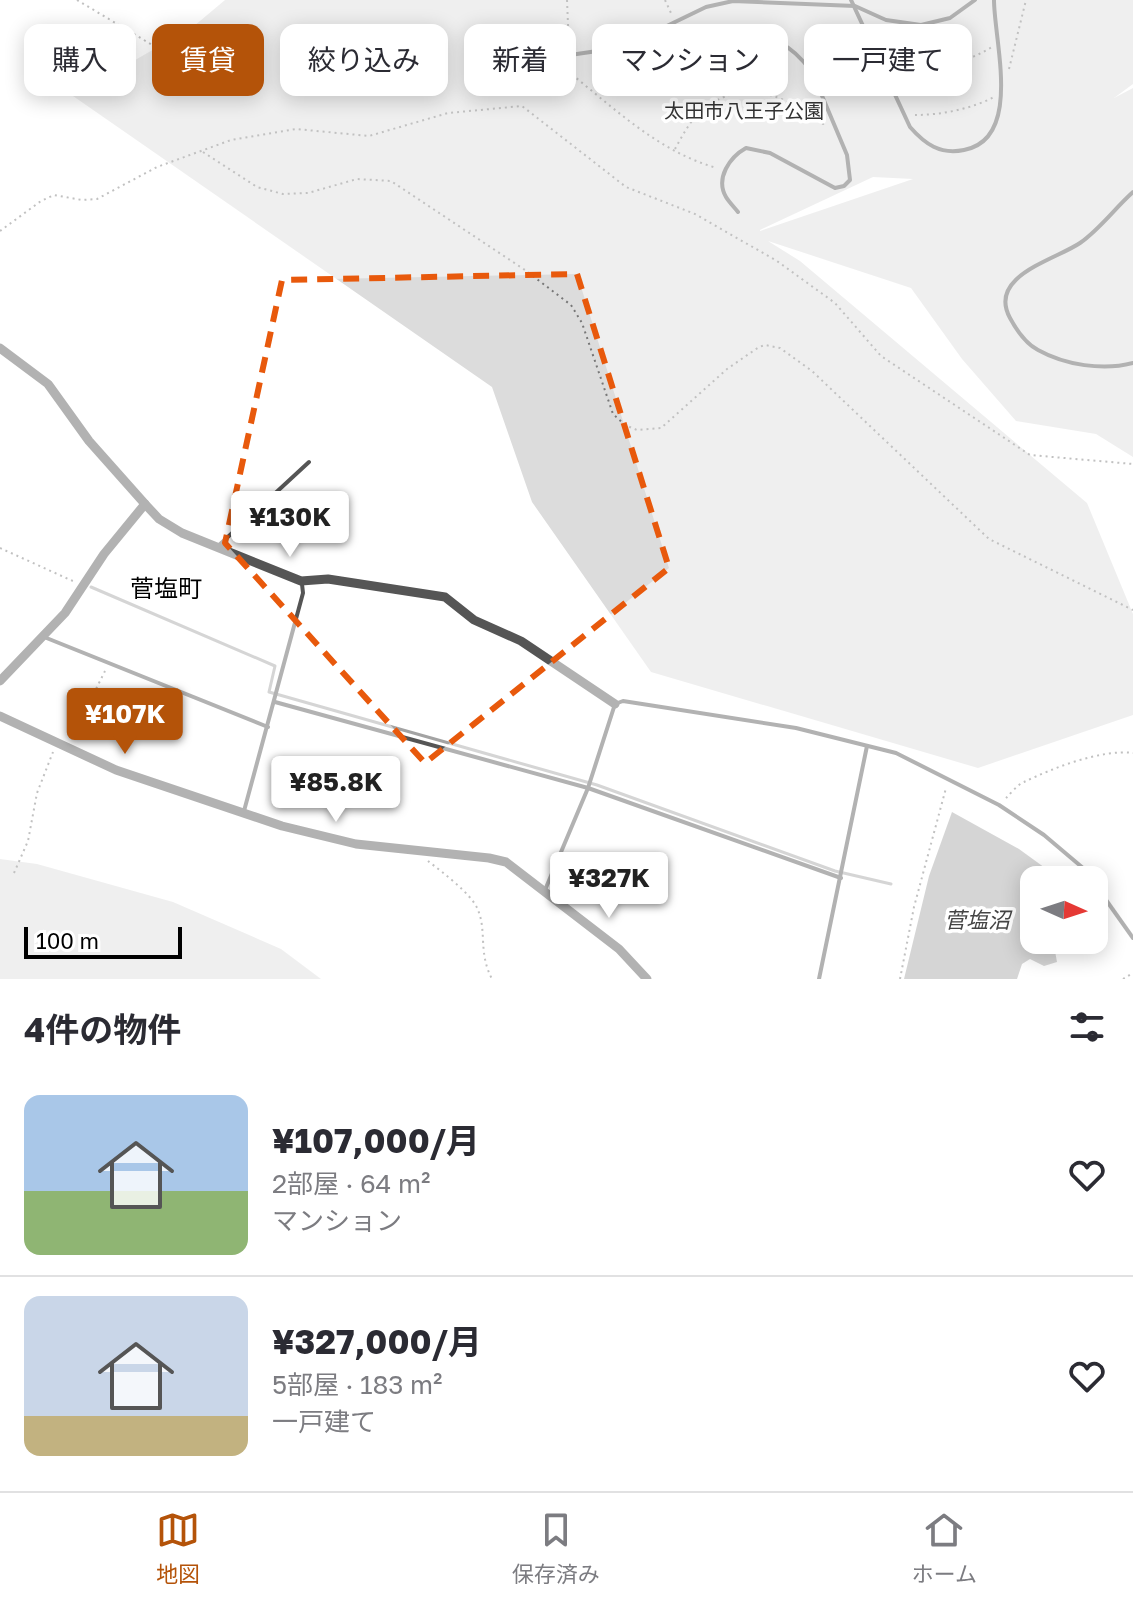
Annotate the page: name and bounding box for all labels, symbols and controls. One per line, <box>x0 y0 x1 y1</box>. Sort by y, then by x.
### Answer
chip: 購入 <box>24 24 136 96</box>
chip: 賃貸 <box>152 24 264 96</box>
chip: 絞り込み <box>280 24 448 96</box>
chip: 新着 <box>464 24 576 96</box>
chip: マンション <box>592 24 788 96</box>
chip: 一戸建て <box>804 24 972 96</box>
park label: 太田市八王子公園 <box>664 98 824 122</box>
pin: ¥130K <box>234 491 346 559</box>
text: ¥130K <box>249 501 331 532</box>
district label: 菅塩町 <box>130 573 202 602</box>
pin: ¥107K <box>69 688 181 756</box>
text: ¥107K <box>85 698 165 729</box>
pin: ¥85.8K <box>271 756 401 824</box>
text: ¥85.8K <box>289 766 383 797</box>
pin: ¥327K <box>553 852 665 920</box>
text: ¥327K <box>568 862 650 893</box>
north arrow <box>1020 866 1108 954</box>
map controls <box>1020 866 1108 954</box>
water label: 菅塩沼 <box>944 906 1013 933</box>
scale bar <box>24 923 182 959</box>
text: 100 m <box>36 927 99 954</box>
icon: filters <box>1065 1005 1109 1049</box>
text: 4件の物件 <box>24 1009 181 1049</box>
text: ¥107,000/月 <box>272 1120 480 1160</box>
icon: home <box>88 1127 184 1223</box>
icon: heart <box>1065 1153 1109 1197</box>
text: 2部屋 · 64 m² <box>272 1168 430 1199</box>
text: マンション <box>272 1205 402 1236</box>
text: ¥327,000/月 <box>272 1321 482 1361</box>
icon: home <box>88 1328 184 1424</box>
icon: heart <box>1065 1354 1109 1398</box>
text: 5部屋 · 183 m² <box>272 1369 442 1400</box>
text: 一戸建て <box>272 1406 376 1437</box>
tab: 地図 <box>156 1508 200 1588</box>
tab: 保存済み <box>512 1508 600 1588</box>
tab: ホーム <box>912 1508 977 1588</box>

